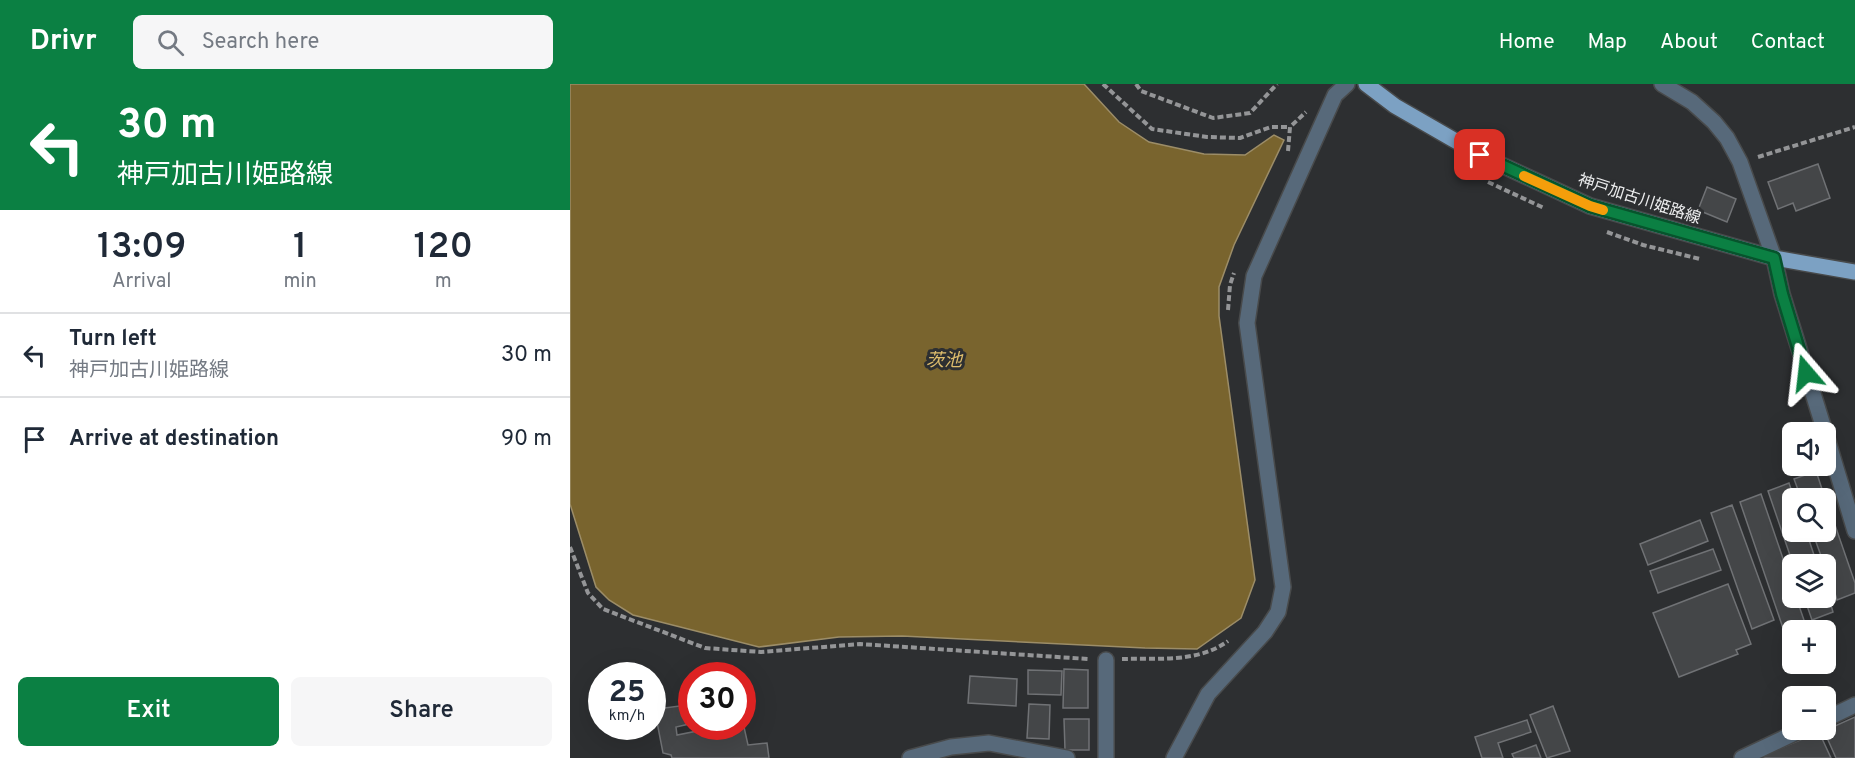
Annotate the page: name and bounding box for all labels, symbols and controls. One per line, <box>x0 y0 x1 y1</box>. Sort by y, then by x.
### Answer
search box <box>133 15 553 69</box>
text: Drivr <box>30 24 97 60</box>
icon: search <box>154 26 187 59</box>
text: Search here <box>202 29 319 56</box>
text: Home <box>1499 29 1555 56</box>
text: Map <box>1588 29 1627 56</box>
text: About <box>1660 29 1718 56</box>
text: Contact <box>1751 29 1825 56</box>
text: 30 m <box>117 100 216 153</box>
icon: left <box>18 108 96 186</box>
pin <box>1454 129 1505 180</box>
icon: arrive <box>1463 138 1496 171</box>
text: 神戸加古川姫路線 <box>117 159 333 193</box>
street label: 神戸加古川姫路線 <box>1575 171 1703 229</box>
text: 13:09 <box>97 225 187 271</box>
text: 1 <box>293 225 307 271</box>
text: 120 <box>414 225 473 271</box>
text: Arrival <box>112 269 172 295</box>
text: min <box>283 269 317 295</box>
text: m <box>435 269 452 295</box>
text: Turn left <box>69 326 157 353</box>
icon: left <box>18 339 51 372</box>
position arrow <box>1774 341 1838 405</box>
text: 30 m <box>501 342 552 369</box>
water label: 茨池 <box>926 350 964 373</box>
text: 神戸加古川姫路線 <box>69 358 229 384</box>
map controls <box>1782 422 1836 740</box>
button: sound <box>1782 422 1836 476</box>
icon: arrive <box>18 423 51 456</box>
text: Arrive at destination <box>69 426 279 453</box>
text: 90 m <box>501 426 552 453</box>
button: search <box>1782 488 1836 542</box>
button: layers <box>1782 554 1836 608</box>
button: + <box>1782 620 1836 674</box>
speed limit sign: 30 <box>678 662 756 740</box>
text: 25 <box>609 675 645 712</box>
button: Exit <box>18 677 279 746</box>
button: Share <box>291 677 552 746</box>
button: − <box>1782 686 1836 740</box>
text: km/h <box>609 707 645 726</box>

